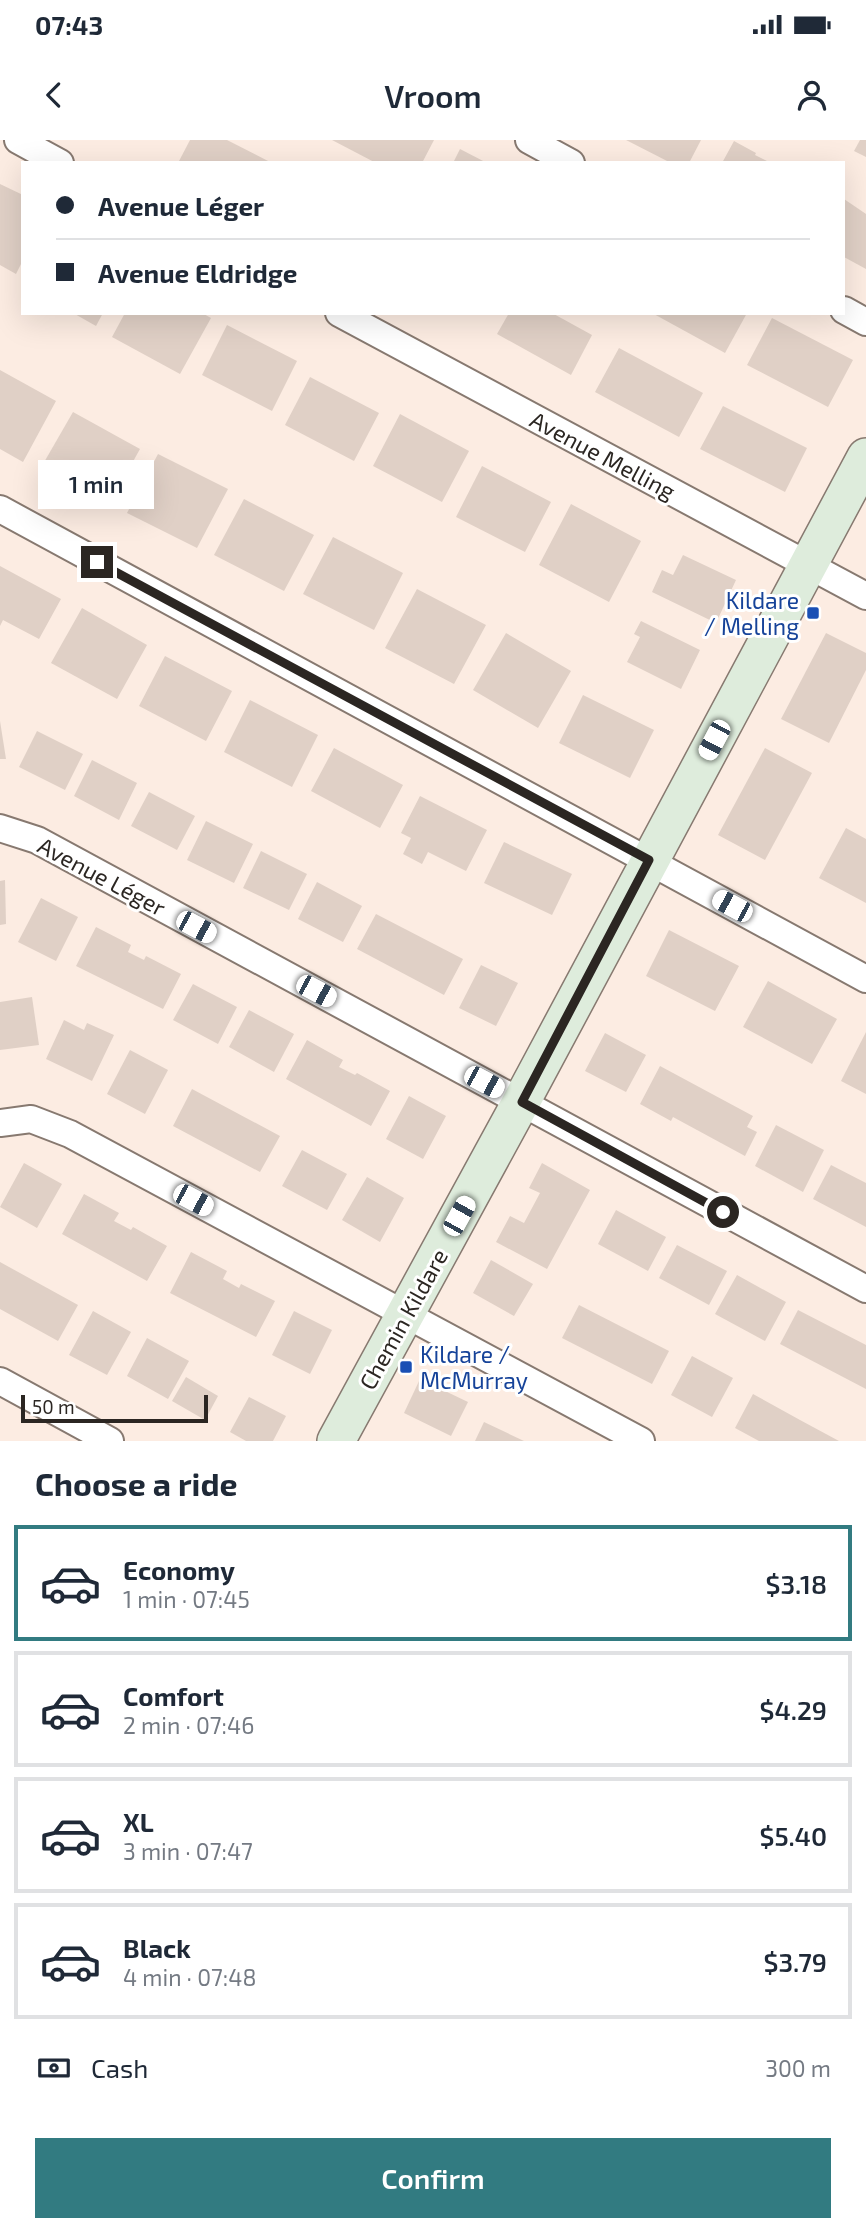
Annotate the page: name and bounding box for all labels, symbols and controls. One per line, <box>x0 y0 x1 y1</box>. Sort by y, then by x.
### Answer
text: 07:43 <box>35 9 103 40</box>
icon: back <box>35 76 73 114</box>
text: Vroom <box>384 76 482 114</box>
icon: person <box>793 76 831 114</box>
text: Avenue Léger <box>98 190 264 221</box>
text: Avenue Eldridge <box>98 257 297 288</box>
street label: Avenue Melling <box>526 405 680 505</box>
callout: 1 min <box>39 460 155 510</box>
text: 1 min <box>69 470 123 498</box>
route end <box>81 546 113 578</box>
place label: Kildare / Melling <box>704 586 799 640</box>
marker: Kildare / Melling <box>805 605 821 621</box>
car <box>695 717 734 763</box>
street label: Avenue Léger <box>33 831 171 921</box>
car <box>709 887 756 925</box>
car <box>173 908 220 946</box>
car <box>293 972 340 1010</box>
car <box>461 1063 508 1101</box>
car <box>170 1181 217 1219</box>
car <box>440 1193 479 1239</box>
route start <box>707 1196 739 1228</box>
street label: Chemin Kildare <box>353 1244 453 1394</box>
place label: Kildare / McMurray <box>420 1340 528 1394</box>
marker: Kildare / McMurray <box>398 1359 414 1375</box>
scale bar <box>21 1392 208 1424</box>
text: 50 m <box>32 1395 75 1418</box>
text: Choose a ride <box>35 1464 238 1502</box>
icon: car <box>39 1552 102 1615</box>
text: Economy <box>123 1554 235 1585</box>
text: $3.18 <box>766 1568 827 1599</box>
text: 1 min · 07:45 <box>123 1585 250 1613</box>
icon: car <box>39 1678 102 1741</box>
text: Comfort <box>123 1680 224 1711</box>
text: $4.29 <box>760 1694 827 1725</box>
text: 2 min · 07:46 <box>123 1711 254 1739</box>
icon: car <box>39 1804 102 1867</box>
text: XL <box>123 1806 154 1837</box>
text: $5.40 <box>759 1820 827 1851</box>
text: 3 min · 07:47 <box>123 1837 253 1865</box>
icon: car <box>39 1930 102 1993</box>
text: Black <box>123 1932 191 1963</box>
text: $3.79 <box>764 1946 827 1977</box>
text: 4 min · 07:48 <box>123 1963 256 1991</box>
icon: cash <box>35 2049 73 2087</box>
text: Cash <box>91 2052 148 2083</box>
text: 300 m <box>765 2054 831 2082</box>
button: Confirm <box>35 2138 831 2218</box>

